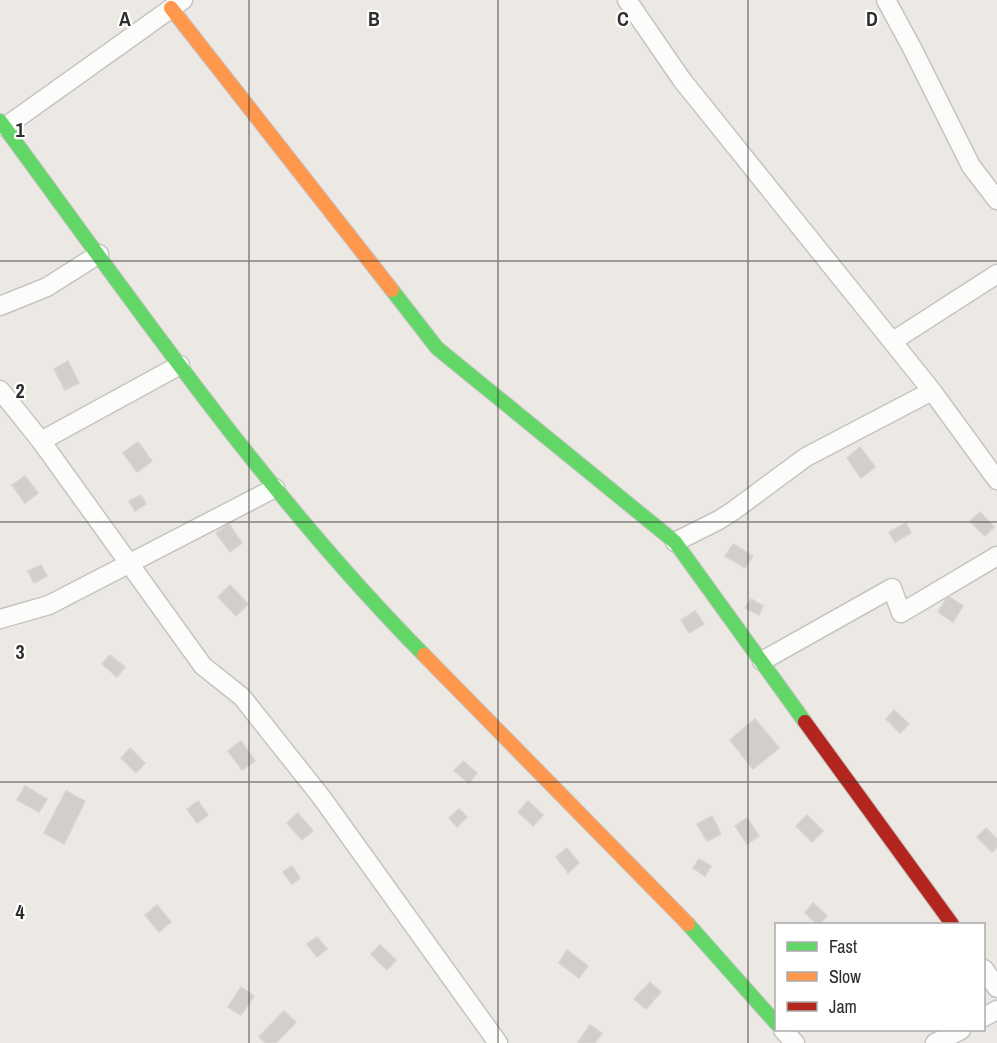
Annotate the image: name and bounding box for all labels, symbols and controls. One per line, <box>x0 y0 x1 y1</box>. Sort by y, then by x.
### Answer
text: A <box>119 5 131 32</box>
text: B <box>368 5 380 32</box>
text: C <box>617 5 629 32</box>
text: D <box>866 5 878 32</box>
text: 1 <box>15 116 25 143</box>
text: 2 <box>15 377 25 404</box>
text: 3 <box>15 638 25 665</box>
text: 4 <box>15 898 25 925</box>
legend <box>775 923 985 1031</box>
text: Fast <box>829 934 857 959</box>
text: Slow <box>829 964 861 989</box>
text: Jam <box>829 994 857 1019</box>

